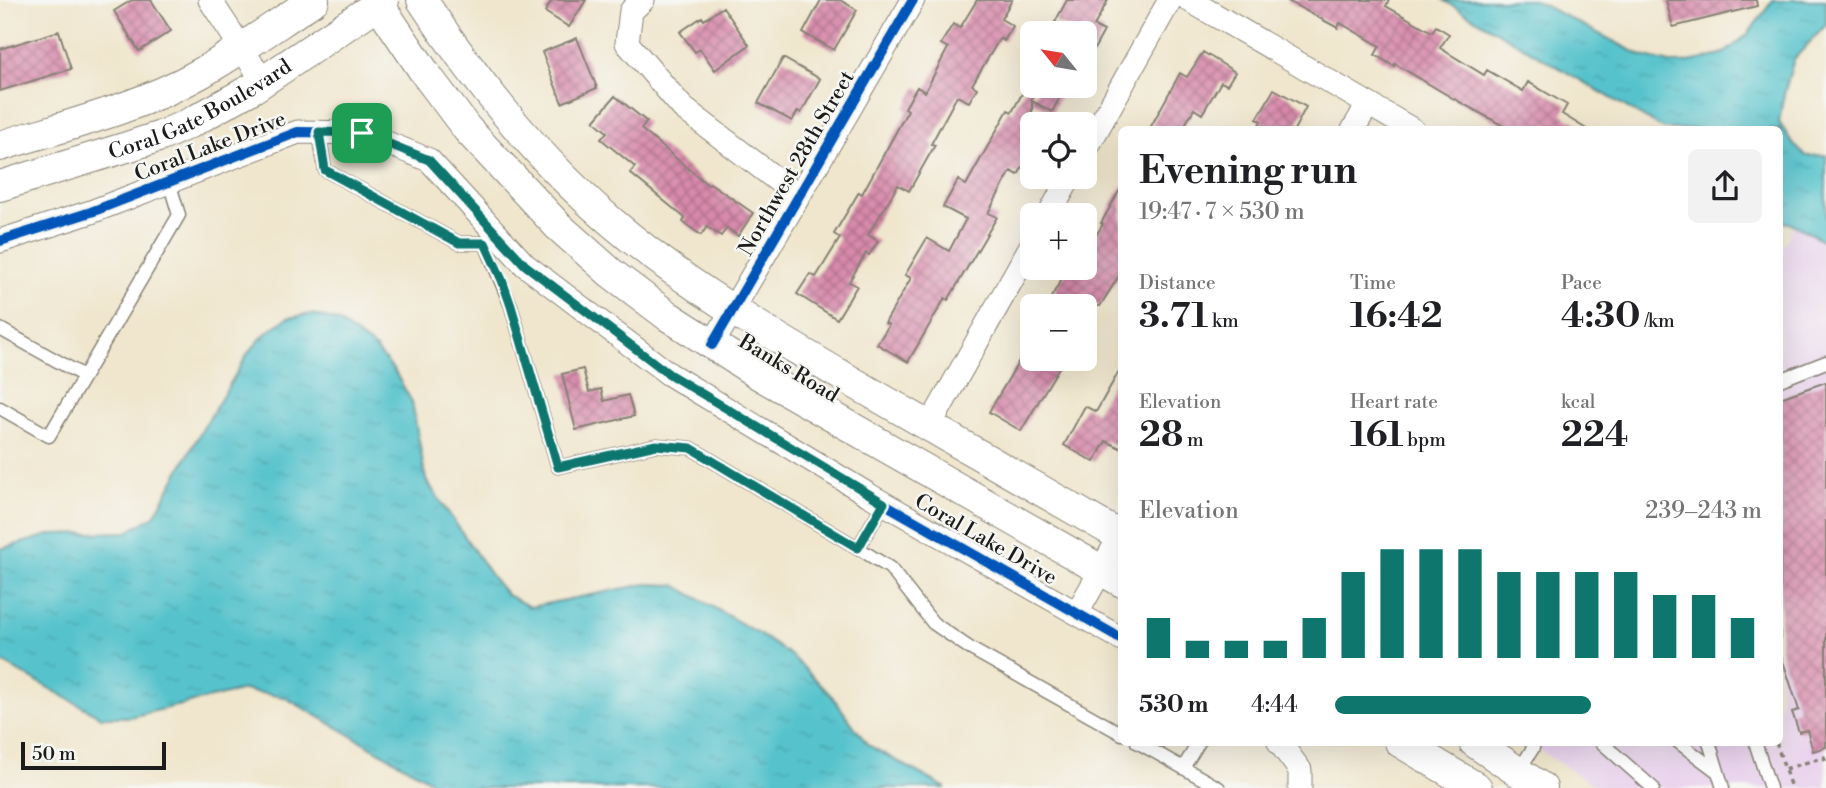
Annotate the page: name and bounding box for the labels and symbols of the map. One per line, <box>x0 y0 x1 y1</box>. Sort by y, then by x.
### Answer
north arrow <box>1020 21 1097 98</box>
street label: Coral Gate Boulevard <box>105 54 297 166</box>
street label: Northwest 28th Street <box>733 66 861 261</box>
pin <box>332 103 392 163</box>
street label: Coral Lake Drive <box>131 106 290 188</box>
street label: Banks Road <box>733 328 843 409</box>
street label: Coral Lake Drive <box>910 489 1061 591</box>
scale bar <box>21 739 166 771</box>

